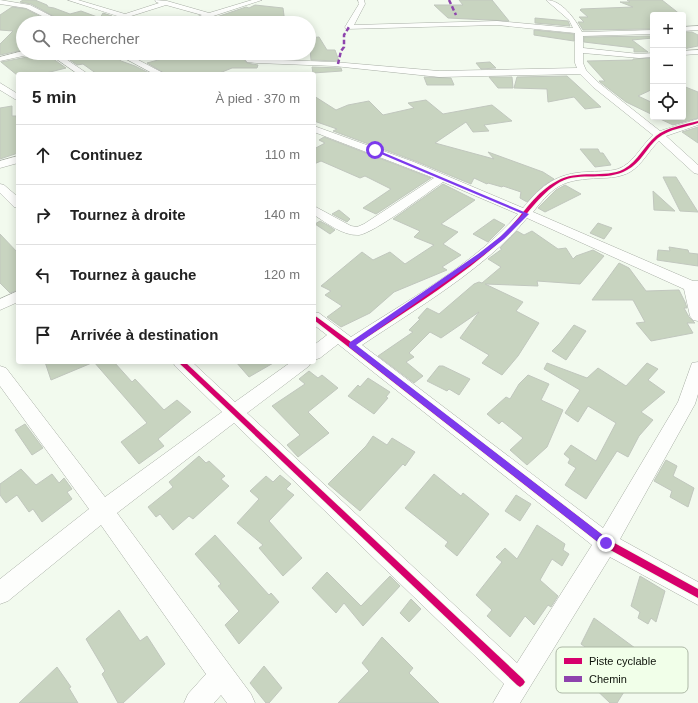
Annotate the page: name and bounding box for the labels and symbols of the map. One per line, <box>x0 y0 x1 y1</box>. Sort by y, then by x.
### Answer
route start <box>366 141 384 159</box>
route end <box>597 534 615 552</box>
legend <box>556 647 688 693</box>
text: Piste cyclable <box>589 655 656 667</box>
text: Chemin <box>589 673 627 685</box>

